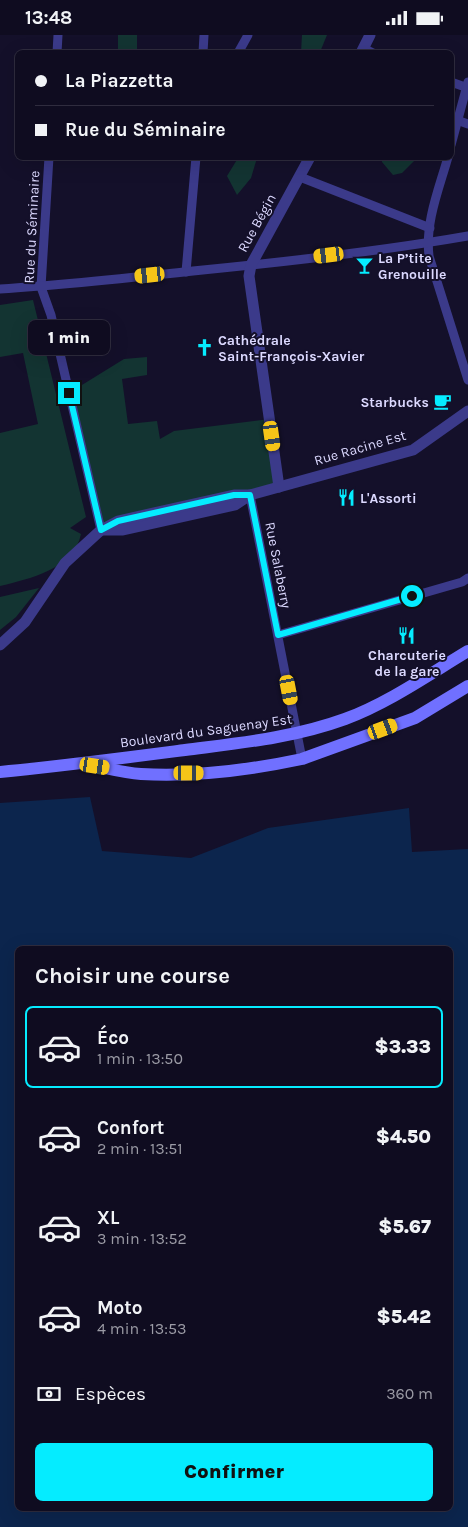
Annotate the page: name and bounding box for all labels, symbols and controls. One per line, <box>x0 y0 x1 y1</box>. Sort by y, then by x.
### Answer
text: 13:48 <box>25 7 72 29</box>
text: La Piazzetta <box>65 70 174 92</box>
text: Rue du Séminaire <box>65 119 226 141</box>
street label: Rue du Séminaire <box>21 170 43 284</box>
street label: Rue Bégin <box>234 191 280 255</box>
car <box>313 246 344 264</box>
place label: La P’tite Grenouille <box>378 250 446 283</box>
bar icon: La P’tite Grenouille <box>354 256 374 276</box>
car <box>134 266 165 284</box>
callout: 1 min <box>28 321 110 355</box>
text: 1 min <box>48 328 90 347</box>
place label: Cathédrale Saint-François-Xavier <box>218 332 365 365</box>
church icon: Cathédrale Saint-François-Xavier <box>194 338 214 358</box>
route end <box>58 382 80 404</box>
cafe icon: Starbucks <box>433 392 453 412</box>
place label: Starbucks <box>360 394 429 411</box>
car <box>262 420 281 452</box>
street label: Rue Racine Est <box>312 427 408 469</box>
restaurant icon: L'Assorti <box>336 488 356 508</box>
place label: L'Assorti <box>360 490 417 507</box>
street label: Rue Salaberry <box>261 520 295 610</box>
route start <box>401 585 423 607</box>
restaurant icon: Charcuterie de la gare <box>397 625 417 645</box>
place label: Charcuterie de la gare <box>368 647 446 680</box>
car <box>278 674 299 706</box>
street label: Boulevard du Saguenay Est <box>119 710 293 752</box>
car <box>366 717 399 741</box>
car <box>79 756 110 776</box>
car <box>174 766 204 781</box>
text: Choisir une course <box>35 963 230 989</box>
icon: car <box>37 1025 82 1070</box>
text: Éco <box>97 1027 129 1049</box>
text: $3.33 <box>375 1036 431 1058</box>
text: 1 min · 13:50 <box>97 1049 183 1068</box>
icon: car <box>37 1115 82 1160</box>
text: Confort <box>97 1117 164 1139</box>
text: $4.50 <box>376 1126 431 1148</box>
text: 2 min · 13:51 <box>97 1139 183 1158</box>
icon: car <box>37 1205 82 1250</box>
text: XL <box>97 1207 119 1229</box>
text: $5.67 <box>378 1216 431 1238</box>
text: 3 min · 13:52 <box>97 1229 187 1248</box>
icon: car <box>37 1295 82 1340</box>
text: Moto <box>97 1297 143 1319</box>
text: $5.42 <box>376 1306 431 1328</box>
text: 4 min · 13:53 <box>97 1319 187 1338</box>
icon: cash <box>35 1380 63 1408</box>
text: Espèces <box>75 1383 146 1405</box>
text: 360 m <box>386 1384 433 1403</box>
button: Confirmer <box>35 1443 433 1501</box>

